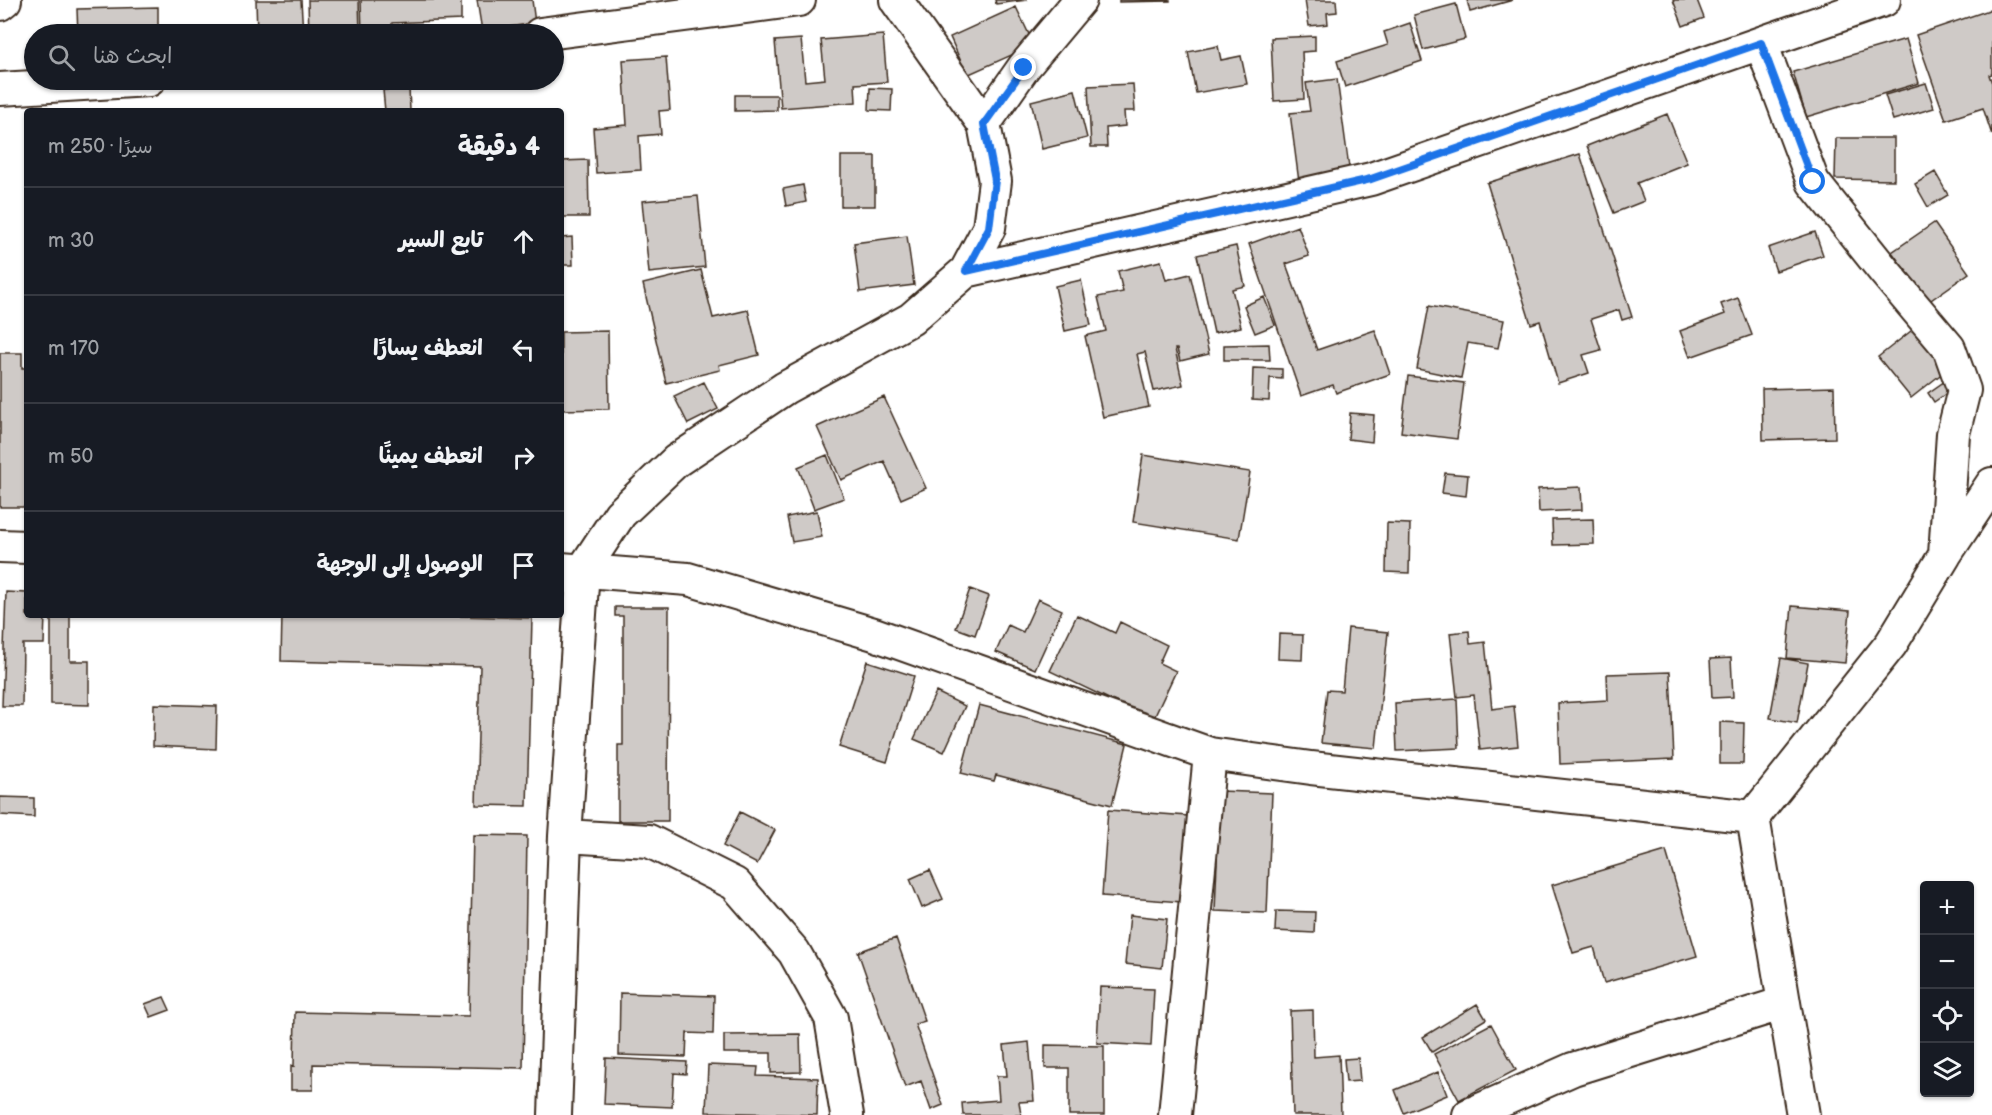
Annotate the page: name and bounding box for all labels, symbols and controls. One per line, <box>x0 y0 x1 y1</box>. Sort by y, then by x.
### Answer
search box <box>24 24 564 90</box>
icon: search <box>45 41 78 74</box>
text: ابحث هنا <box>93 43 173 70</box>
route end <box>1010 54 1036 80</box>
text: 4 دقيقة <box>458 132 540 163</box>
text: سيرًا · 250 m <box>48 135 153 159</box>
route start <box>1799 168 1825 194</box>
icon: ahead <box>507 225 540 258</box>
text: تابع السير <box>399 227 483 254</box>
text: 30 m <box>48 229 94 253</box>
icon: left <box>507 333 540 366</box>
text: انعطف يسارًا <box>373 335 483 362</box>
text: 170 m <box>48 337 99 361</box>
icon: right <box>507 441 540 474</box>
text: انعطف يمينًا <box>379 443 483 470</box>
text: 50 m <box>48 445 93 469</box>
icon: arrive <box>507 549 540 582</box>
text: الوصول إلى الوجهة <box>316 551 483 578</box>
map controls <box>1920 881 1974 1097</box>
button: + <box>1920 881 1974 935</box>
button: − <box>1920 935 1974 989</box>
button: locate <box>1920 989 1974 1043</box>
button: layers <box>1920 1043 1974 1097</box>

